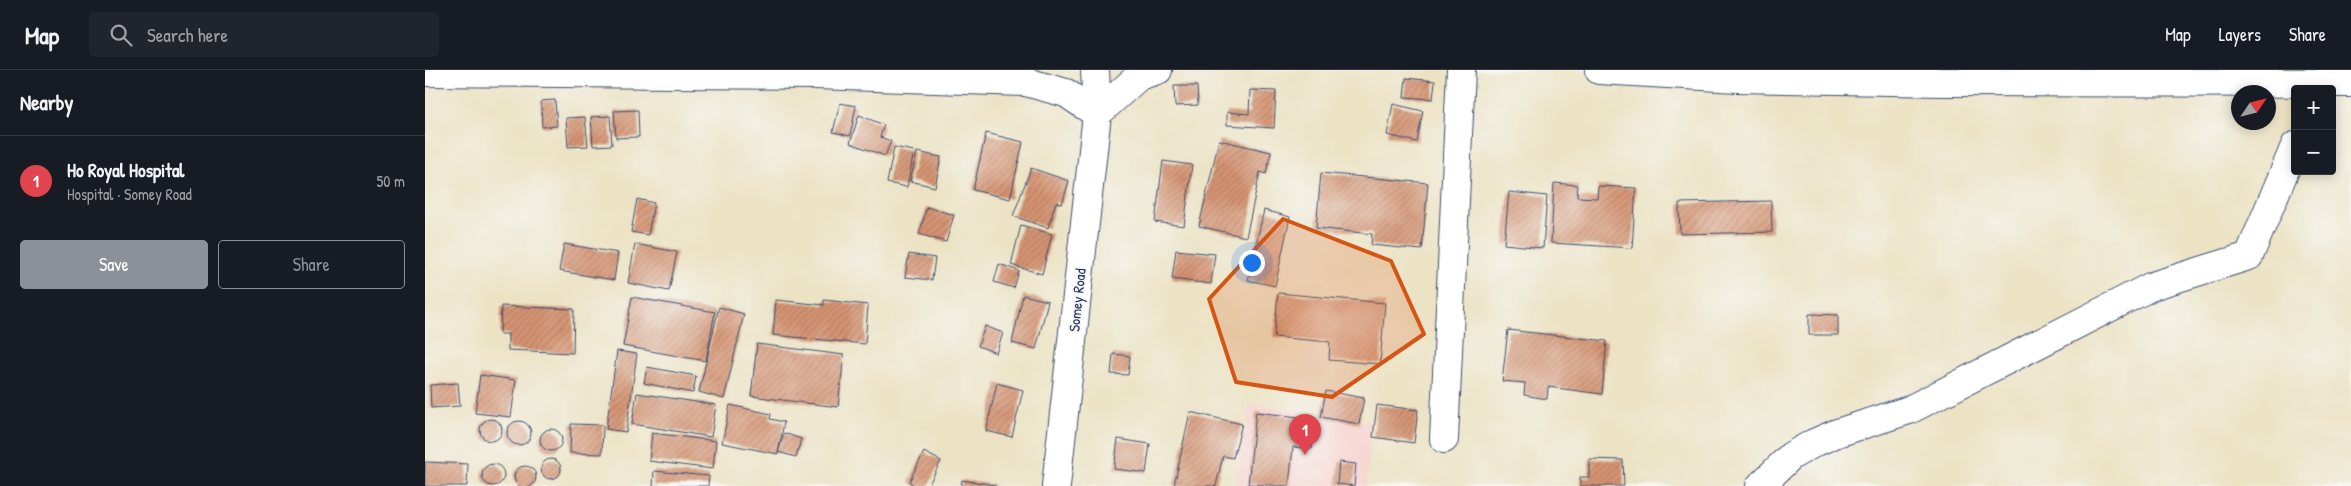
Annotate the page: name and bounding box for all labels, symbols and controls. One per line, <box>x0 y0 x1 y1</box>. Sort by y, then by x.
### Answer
search box <box>89 12 439 57</box>
text: Map <box>25 19 59 51</box>
icon: search <box>107 21 135 49</box>
text: Search here <box>147 22 228 48</box>
text: Map <box>2165 22 2191 47</box>
text: Layers <box>2219 22 2261 47</box>
text: Share <box>2289 22 2326 47</box>
north arrow <box>2231 85 2276 130</box>
map controls <box>2291 85 2336 175</box>
button: + <box>2291 85 2336 130</box>
text: Nearby <box>20 88 73 117</box>
button: − <box>2291 130 2336 175</box>
text: Ho Royal Hospital <box>67 157 184 183</box>
text: 1 <box>33 170 39 192</box>
text: 50 m <box>377 170 405 192</box>
text: Hospital · Somey Road <box>67 183 192 205</box>
button: Save <box>20 240 208 289</box>
button: Share <box>218 240 405 289</box>
your location <box>1239 250 1265 276</box>
street label: Somey Road <box>1063 267 1091 333</box>
pin: 1 <box>1289 414 1321 455</box>

